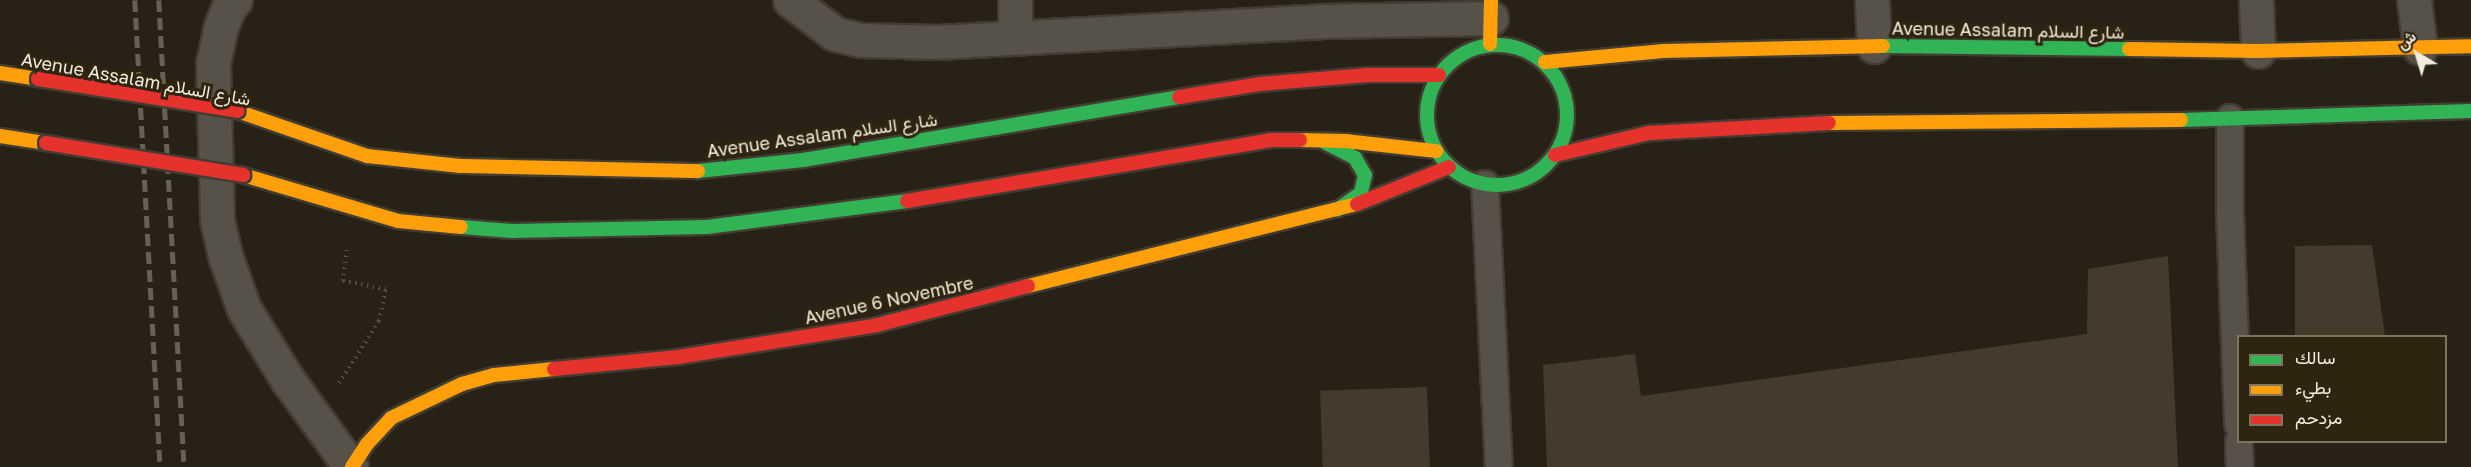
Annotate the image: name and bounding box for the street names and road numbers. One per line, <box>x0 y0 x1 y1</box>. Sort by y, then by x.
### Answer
street label: Avenue Assalam شارع السلام <box>1892 17 2124 43</box>
street label: Avenue Assalam شارع السلام <box>20 48 252 110</box>
street label: Avenue Assalam شارع السلام <box>705 108 939 162</box>
street label: Avenue 6 Novembre <box>803 272 975 328</box>

